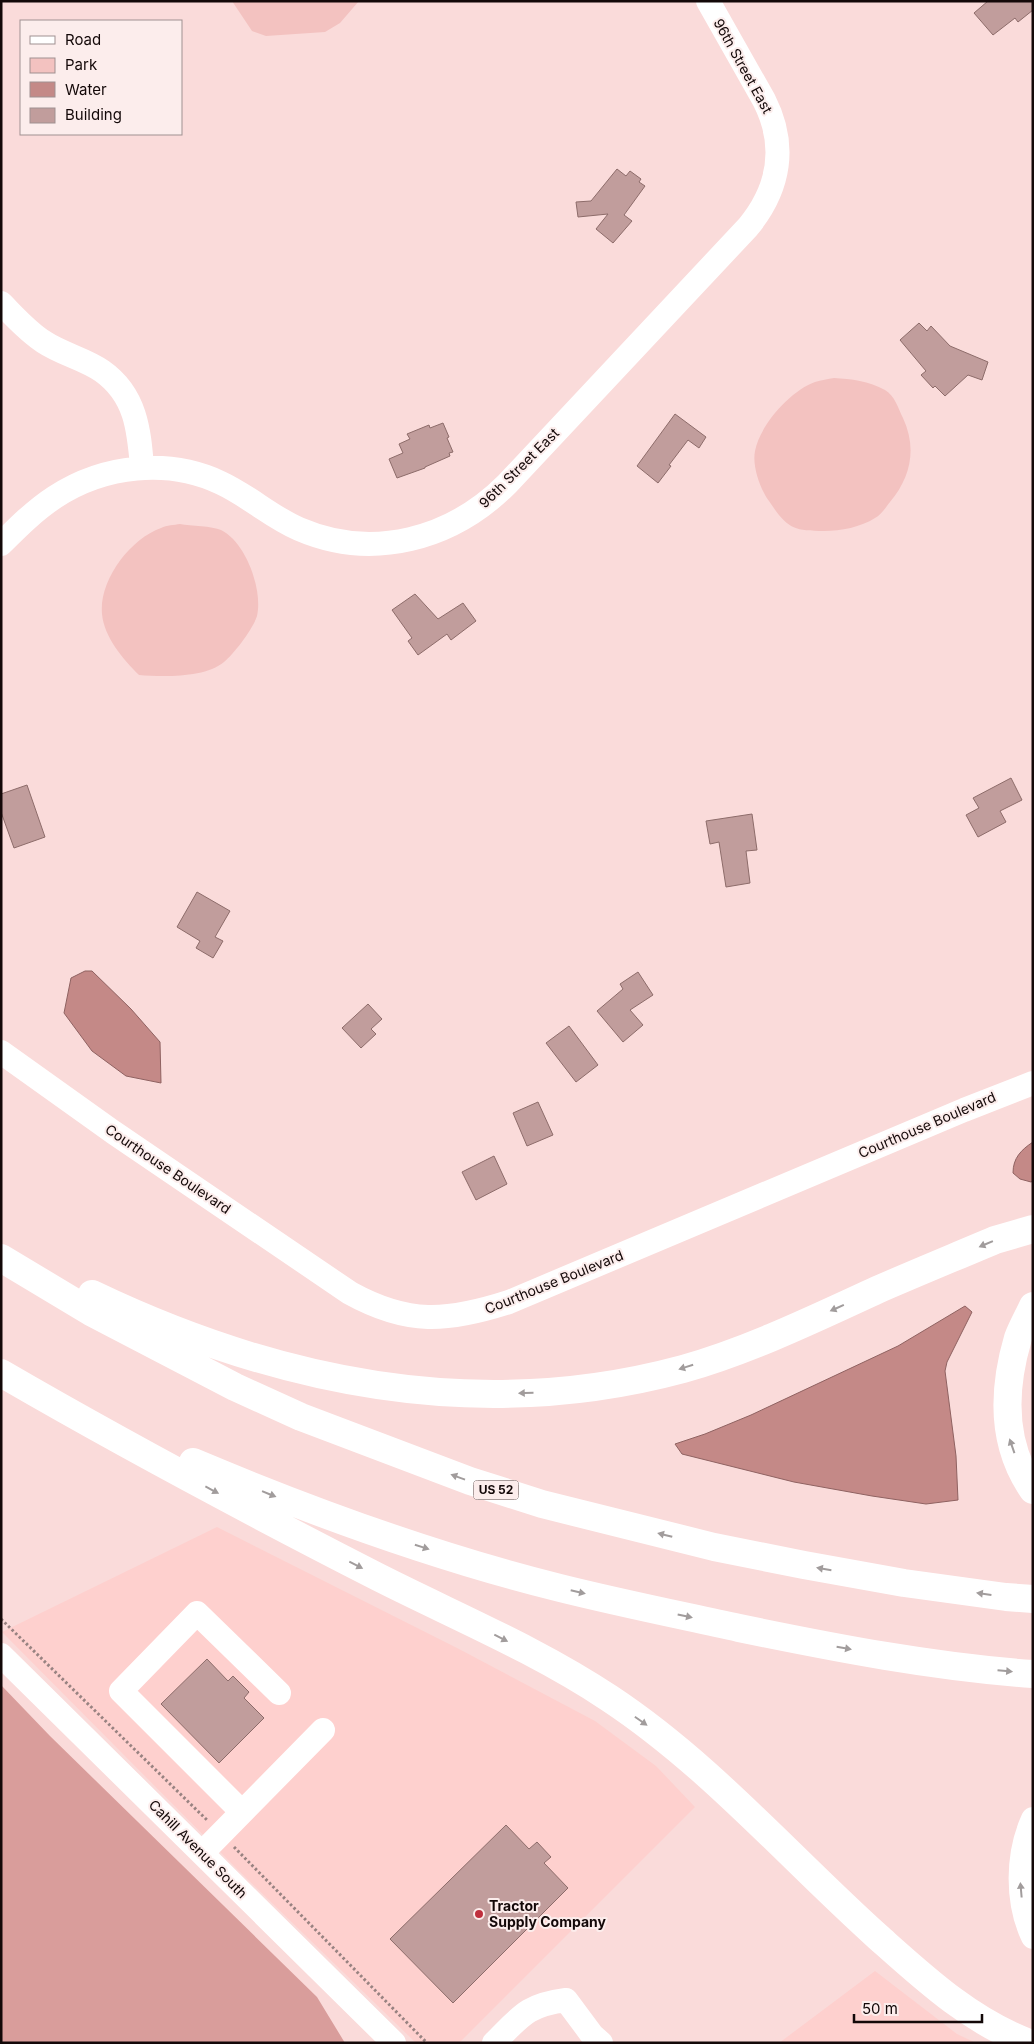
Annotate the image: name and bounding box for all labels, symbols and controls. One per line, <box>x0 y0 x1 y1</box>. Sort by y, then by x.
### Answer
street label: 96th Street East <box>710 15 777 117</box>
legend <box>20 20 182 135</box>
text: Road <box>65 30 101 49</box>
text: Park <box>65 55 98 74</box>
text: Water <box>65 80 107 99</box>
text: Building <box>65 105 122 124</box>
street label: 96th Street East <box>475 424 562 511</box>
street label: Courthouse Boulevard <box>855 1088 998 1161</box>
street label: Courthouse Boulevard <box>102 1120 234 1217</box>
one-way arrow <box>979 1240 993 1248</box>
street label: Courthouse Boulevard <box>482 1246 626 1317</box>
one-way arrow <box>830 1305 844 1313</box>
one-way arrow <box>678 1364 693 1372</box>
one-way arrow <box>518 1390 534 1398</box>
one-way arrow <box>1008 1438 1016 1453</box>
one-way arrow <box>450 1473 465 1481</box>
road number: US 52 <box>474 1480 518 1500</box>
one-way arrow <box>205 1486 219 1495</box>
one-way arrow <box>262 1490 277 1498</box>
one-way arrow <box>657 1530 672 1538</box>
one-way arrow <box>415 1544 430 1552</box>
one-way arrow <box>349 1561 364 1569</box>
one-way arrow <box>815 1564 831 1572</box>
one-way arrow <box>571 1588 586 1596</box>
one-way arrow <box>976 1590 992 1598</box>
one-way arrow <box>677 1612 692 1620</box>
one-way arrow <box>494 1634 509 1643</box>
one-way arrow <box>837 1644 853 1652</box>
one-way arrow <box>997 1668 1013 1676</box>
one-way arrow <box>635 1716 648 1726</box>
street label: Cahill Avenue South <box>146 1796 251 1901</box>
one-way arrow <box>1017 1881 1025 1897</box>
place label: Tractor Supply Company <box>489 1897 607 1930</box>
marker: Tractor Supply Company <box>473 1908 485 1920</box>
scale bar <box>854 1992 982 2024</box>
text: 50 m <box>862 1999 898 2018</box>

